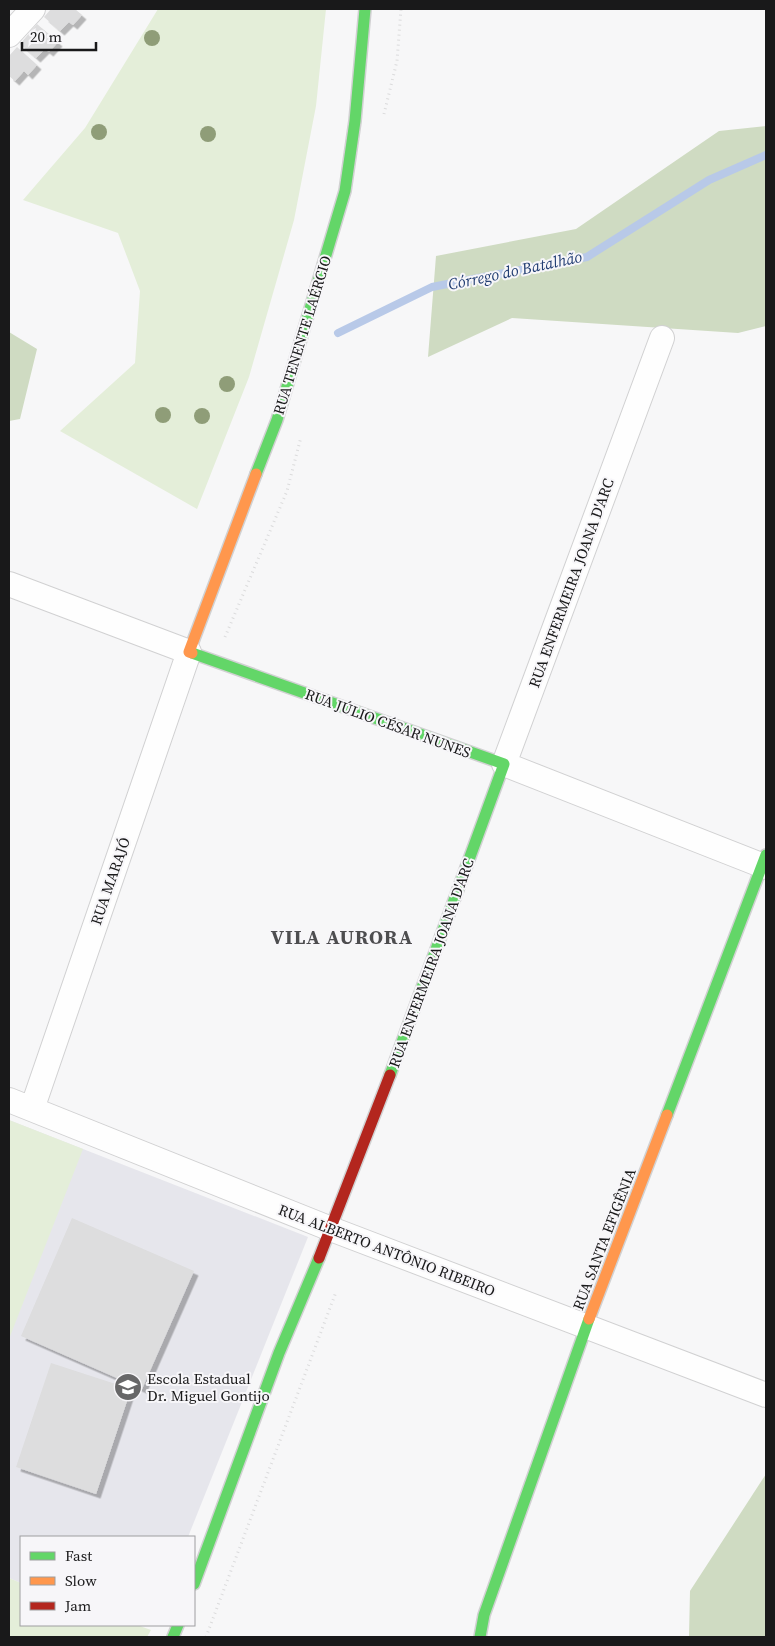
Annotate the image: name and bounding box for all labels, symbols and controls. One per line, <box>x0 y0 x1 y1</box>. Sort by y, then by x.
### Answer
scale bar <box>22 20 96 52</box>
text: 20 m <box>30 26 62 47</box>
water label: Córrego do Batalhão <box>446 245 584 295</box>
street label: RUA TENENTE LAÉRCIO <box>268 253 336 417</box>
street label: RUA ENFERMEIRA JOANA D'ARC <box>523 475 619 691</box>
street label: RUA JÚLIO CÉSAR NUNES <box>302 683 474 763</box>
street label: RUA MARAJÓ <box>85 834 135 928</box>
street label: RUA ENFERMEIRA JOANA D'ARC <box>383 855 479 1071</box>
district label: VILA AURORA <box>271 923 413 951</box>
street label: RUA SANTA EFIGÊNIA <box>567 1165 641 1313</box>
street label: RUA ALBERTO ANTÔNIO RIBEIRO <box>276 1199 498 1301</box>
place label: Escola Estadual Dr. Miguel Gontijo <box>147 1368 270 1406</box>
school or university icon: Escola Estadual Dr. Miguel Gontijo <box>113 1372 143 1402</box>
legend <box>20 1536 195 1626</box>
text: Fast <box>65 1545 92 1566</box>
text: Slow <box>65 1570 97 1591</box>
text: Jam <box>64 1595 92 1616</box>

